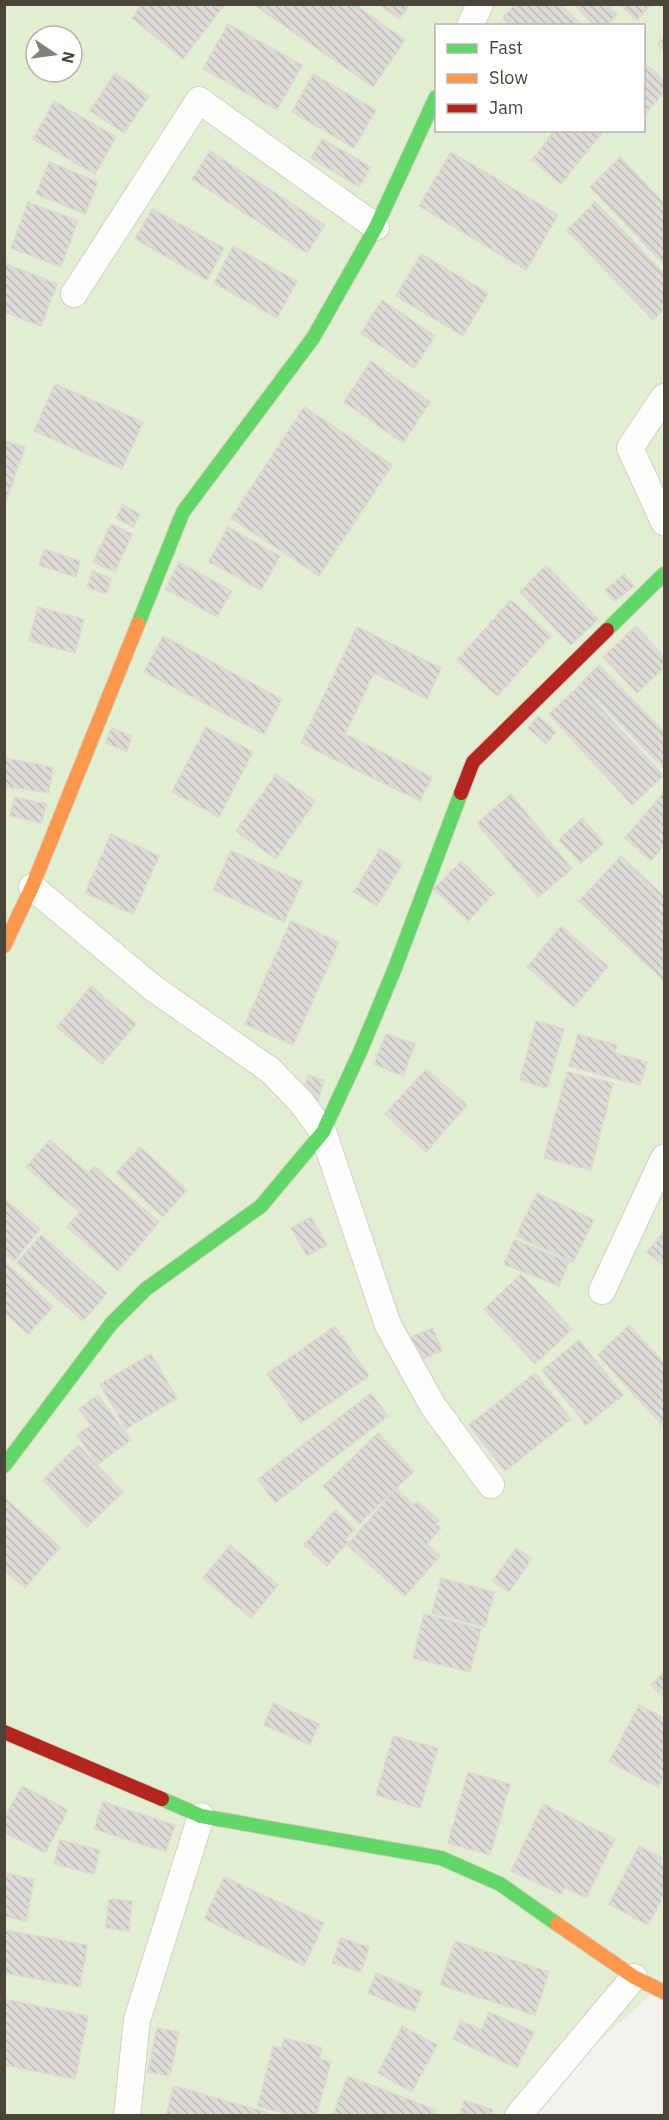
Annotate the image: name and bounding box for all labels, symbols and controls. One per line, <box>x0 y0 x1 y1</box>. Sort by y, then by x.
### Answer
north arrow <box>24 24 84 84</box>
legend <box>435 24 645 132</box>
text: Fast <box>489 36 523 59</box>
text: N <box>58 49 80 65</box>
text: Slow <box>489 66 528 89</box>
text: Jam <box>489 96 524 119</box>

